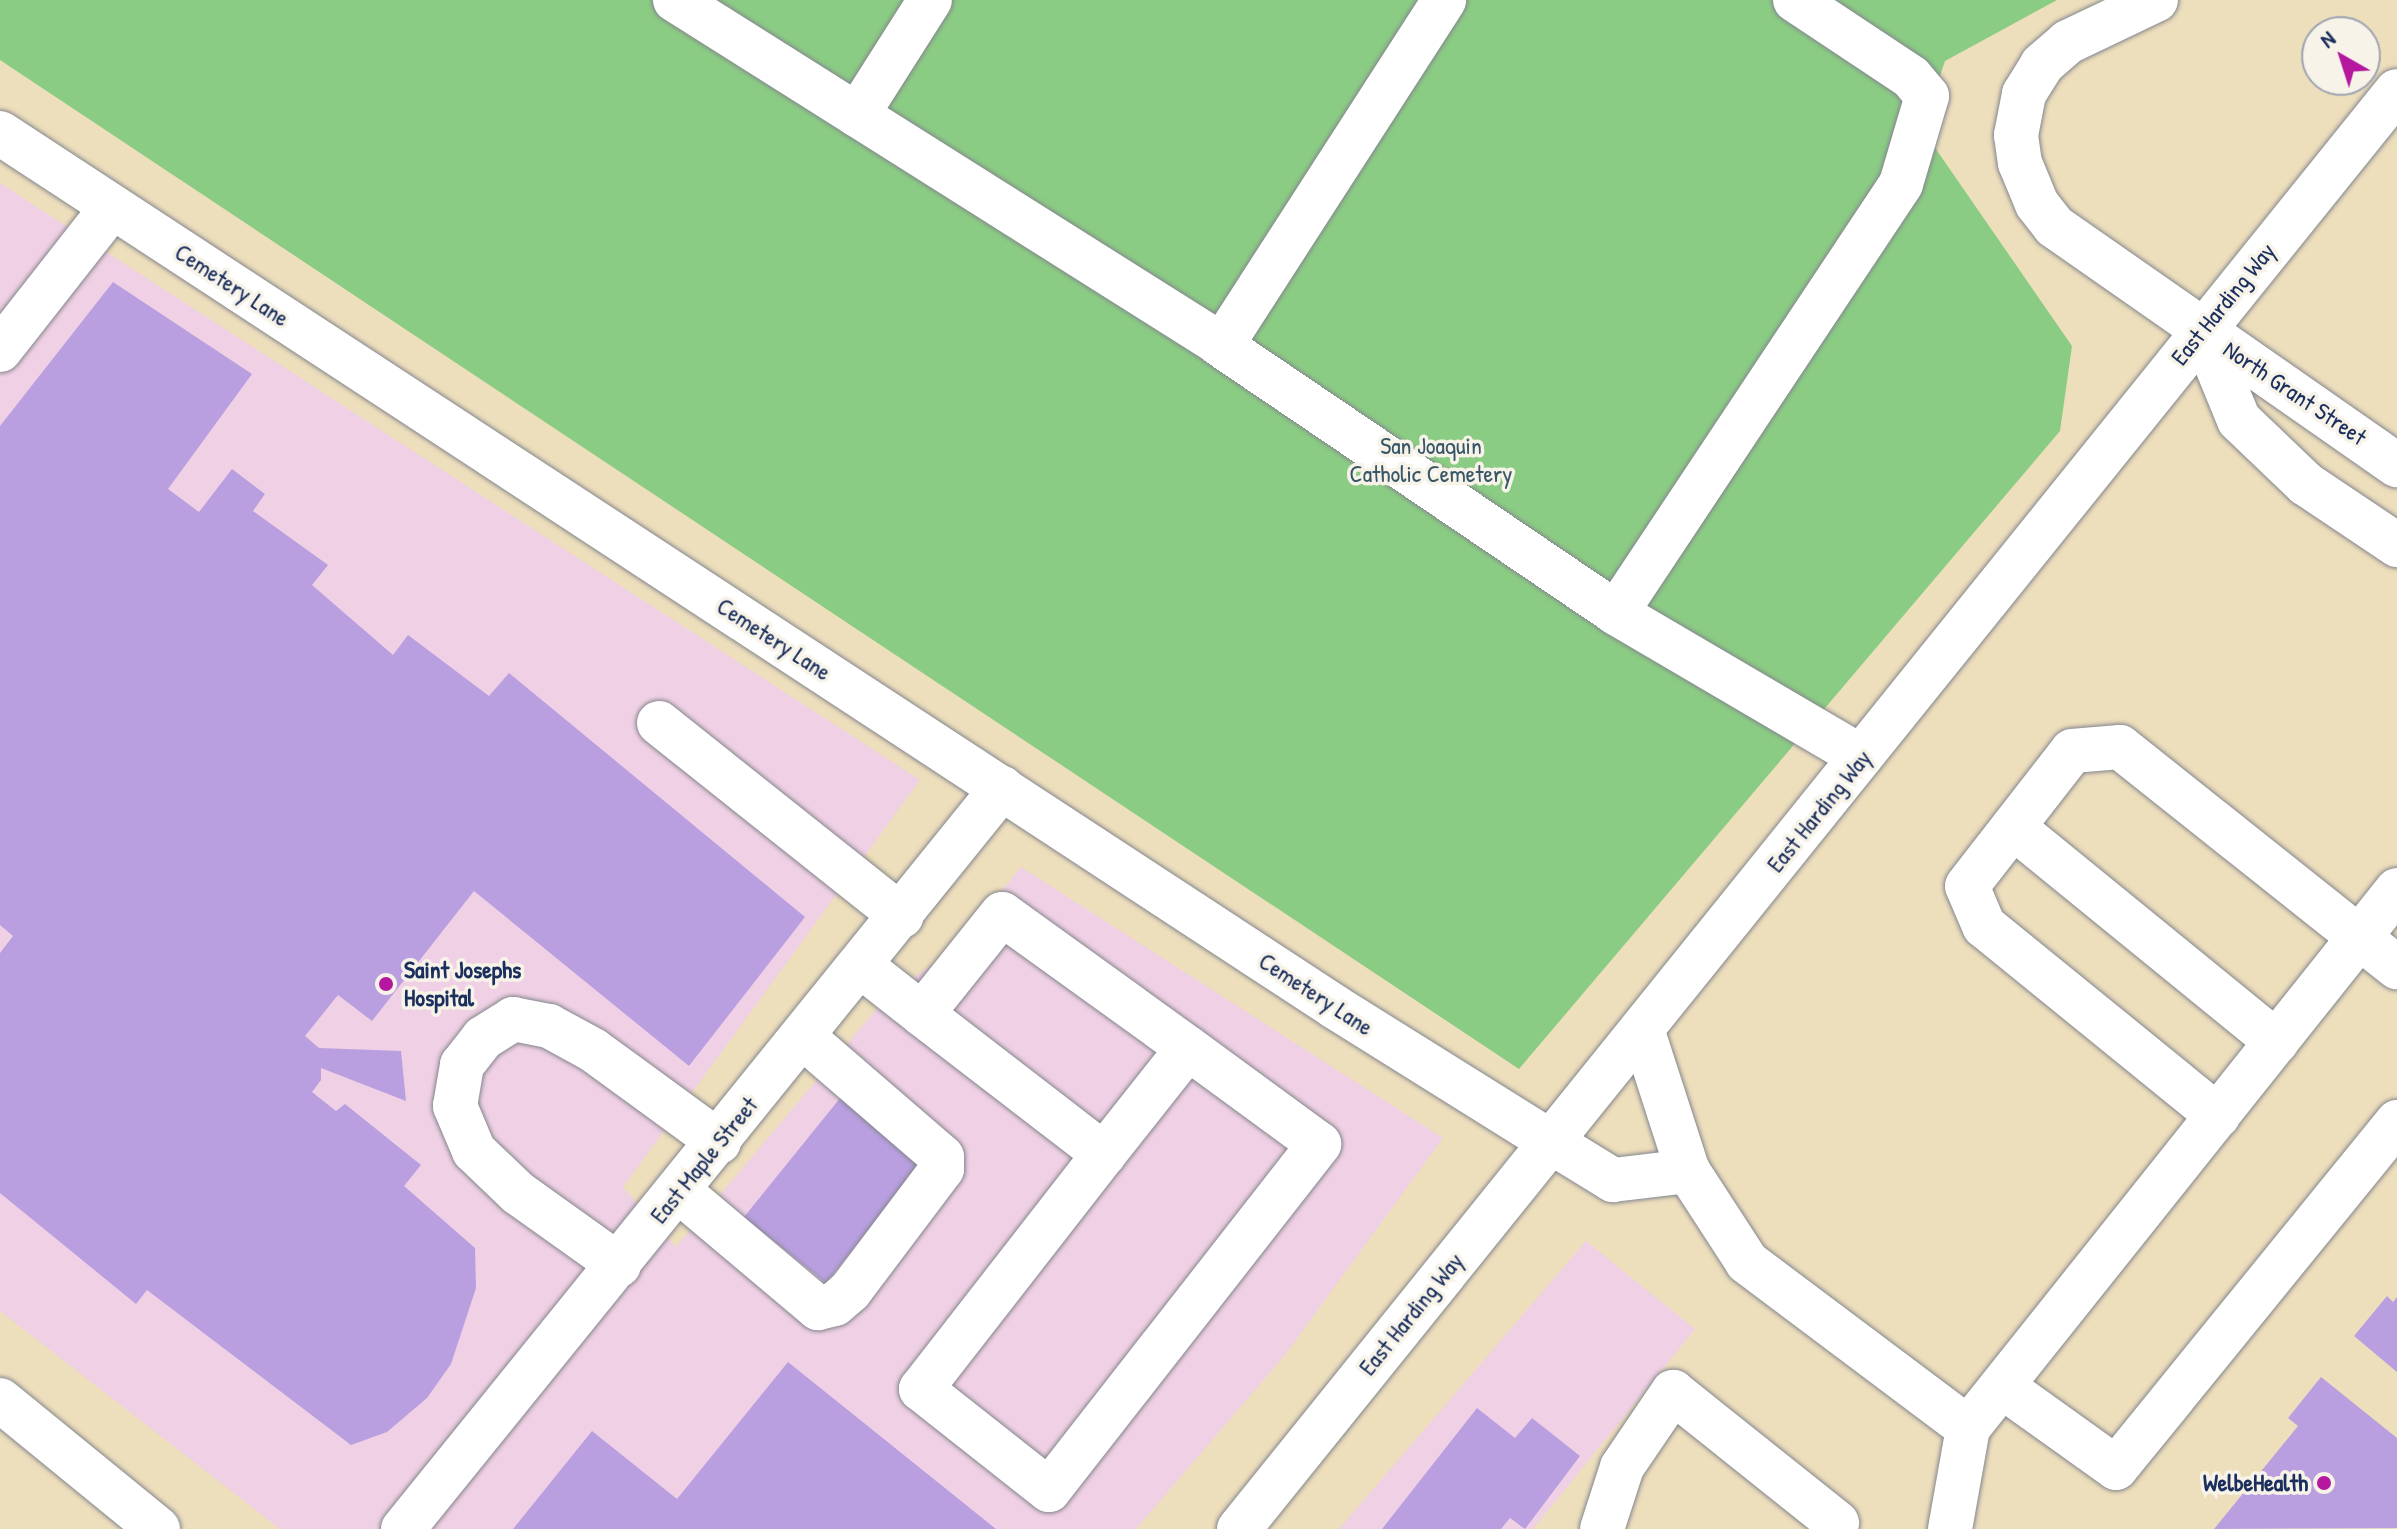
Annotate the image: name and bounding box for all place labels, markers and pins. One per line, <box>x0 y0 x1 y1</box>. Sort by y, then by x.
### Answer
place label: Saint Josephs Hospital <box>404 956 521 1012</box>
marker: Saint Josephs Hospital <box>375 973 397 995</box>
place label: WelbeHealth <box>2203 1469 2308 1497</box>
marker: WelbeHealth <box>2315 1474 2333 1492</box>

